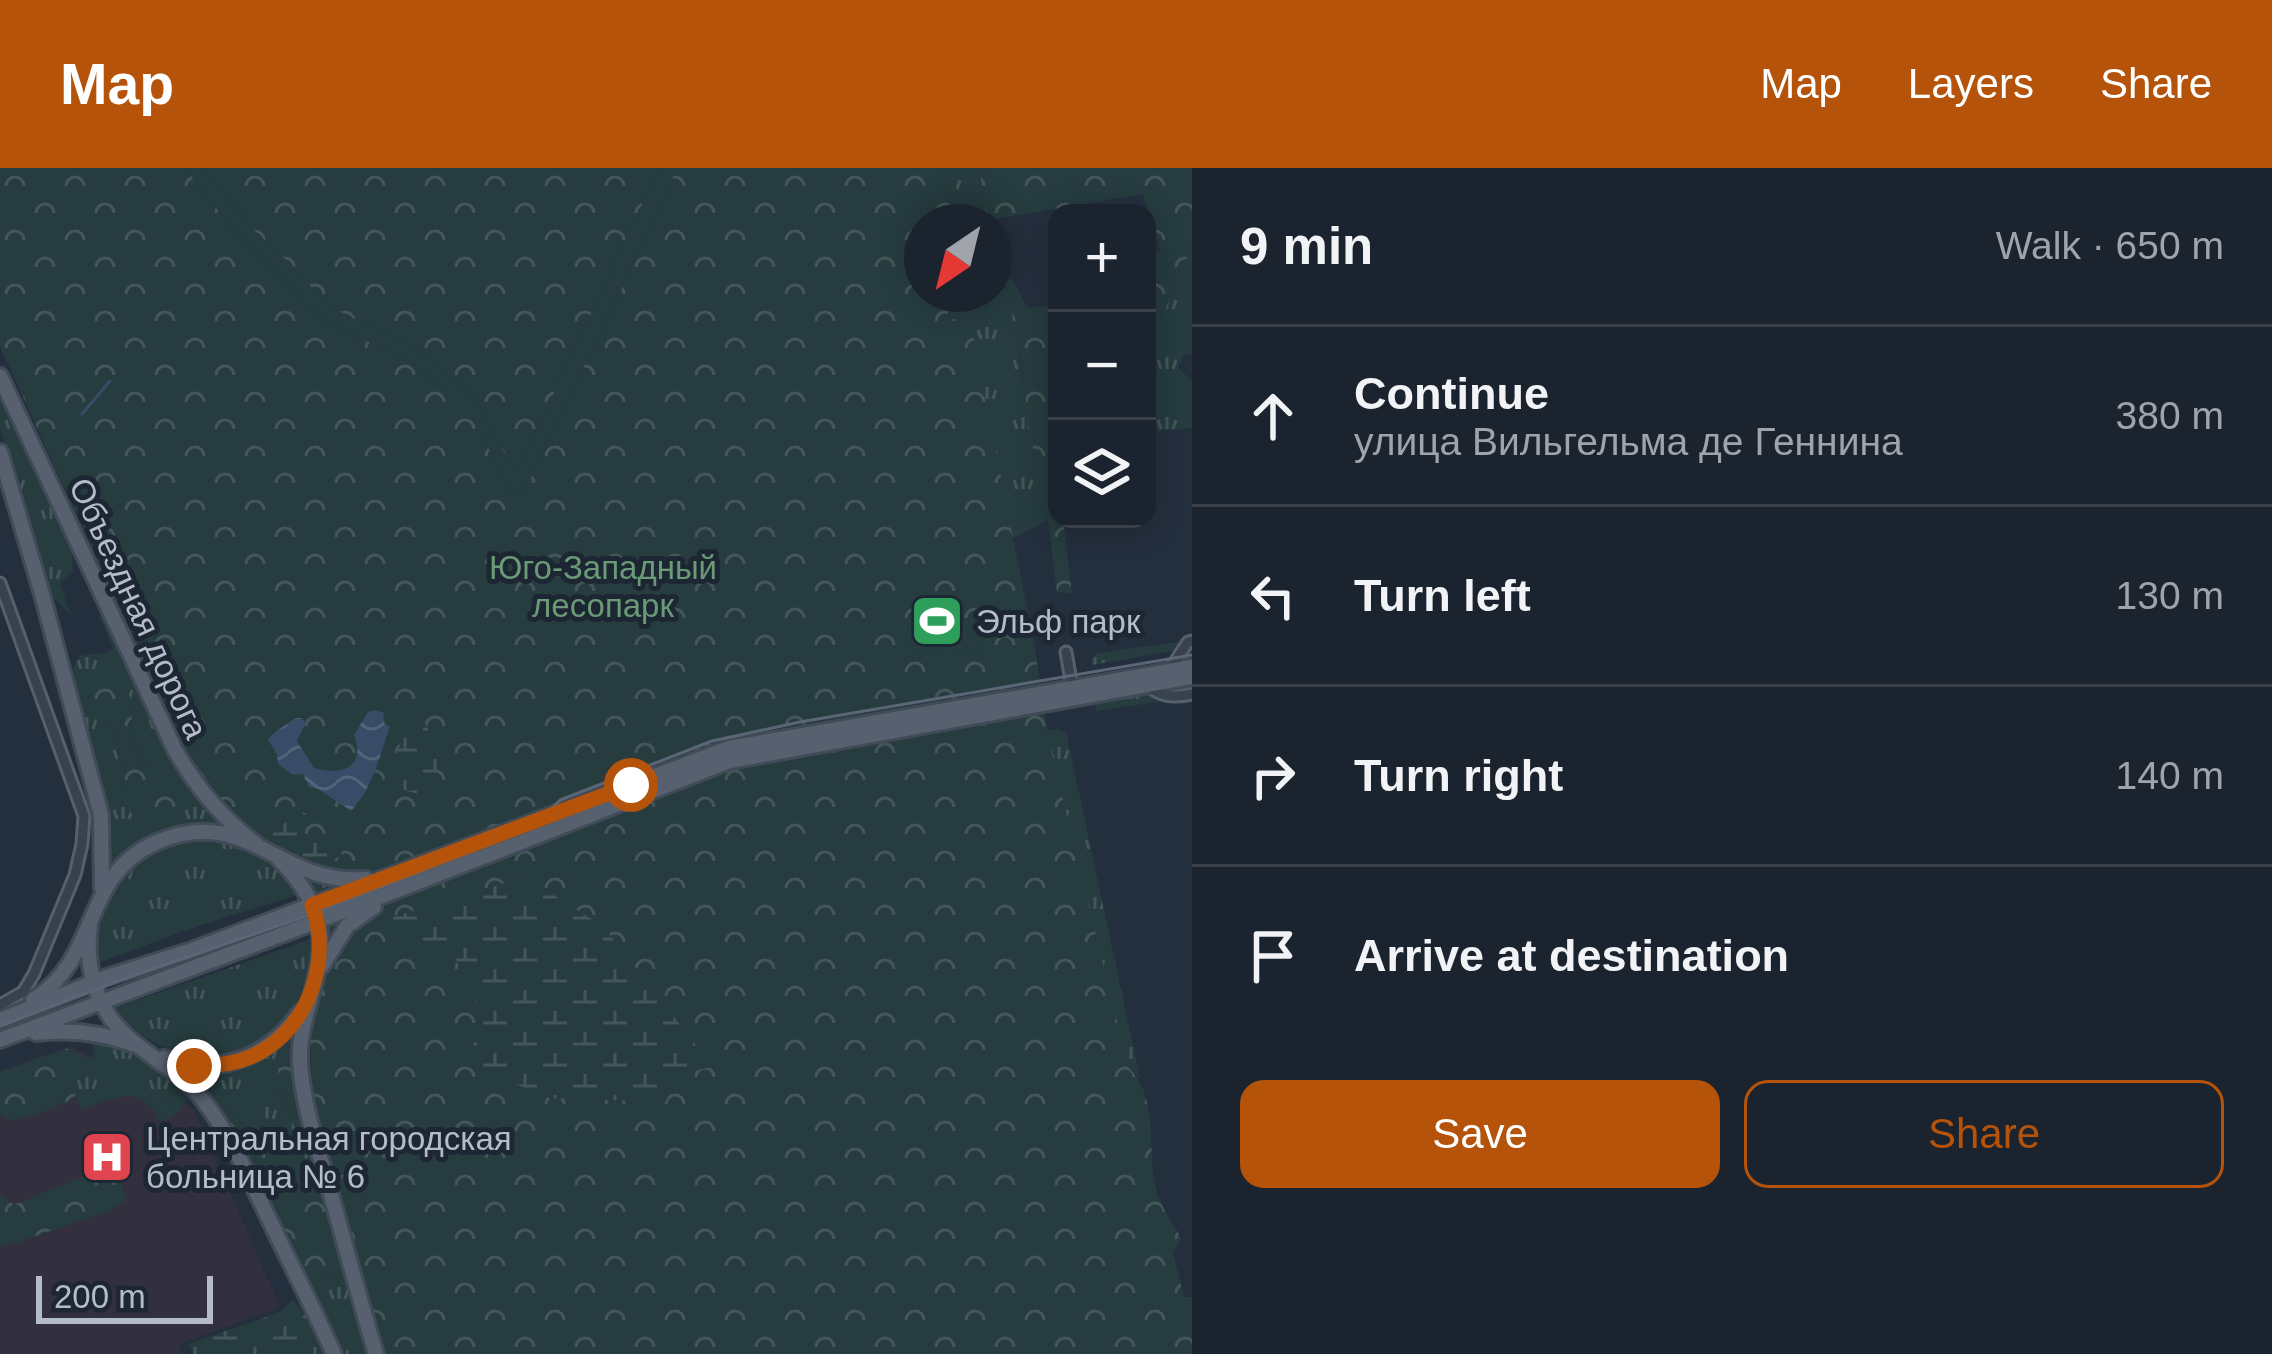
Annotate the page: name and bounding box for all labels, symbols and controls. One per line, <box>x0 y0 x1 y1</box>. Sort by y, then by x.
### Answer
text: Map <box>60 52 174 116</box>
text: Map <box>1760 60 1842 107</box>
text: Layers <box>1908 60 2034 107</box>
text: Share <box>2100 60 2212 107</box>
north arrow <box>904 204 1012 312</box>
map controls <box>1048 204 1156 528</box>
button: + <box>1048 204 1156 312</box>
text: 9 min <box>1240 218 1373 275</box>
text: Walk · 650 m <box>1996 224 2224 267</box>
button: − <box>1048 312 1156 420</box>
text: Continue <box>1354 368 1549 419</box>
icon: ahead <box>1240 383 1306 449</box>
text: 380 m <box>2116 394 2224 437</box>
button: layers <box>1048 420 1156 528</box>
text: улица Вильгельма де Геннина <box>1354 420 1903 463</box>
street label: Объездная дорога <box>62 472 215 745</box>
park label: Юго-Западный лесопарк <box>489 549 717 624</box>
icon: left <box>1240 563 1306 629</box>
text: Turn left <box>1354 570 1531 621</box>
text: 130 m <box>2116 574 2224 617</box>
sports icon: Эльф парк <box>909 593 965 649</box>
place label: Эльф парк <box>976 603 1141 640</box>
icon: right <box>1240 743 1306 809</box>
text: Turn right <box>1354 750 1563 801</box>
text: 140 m <box>2116 754 2224 797</box>
route start <box>604 758 658 812</box>
icon: arrive <box>1240 923 1306 989</box>
text: Arrive at destination <box>1354 930 1789 981</box>
route end <box>167 1039 221 1093</box>
button: Save <box>1240 1080 1720 1188</box>
button: Share <box>1744 1080 2224 1188</box>
place label: Центральная городская больница № 6 <box>146 1120 512 1195</box>
hospital icon: Центральная городская больница № 6 <box>79 1129 135 1185</box>
scale bar <box>36 1270 213 1323</box>
text: 200 m <box>54 1278 146 1315</box>

